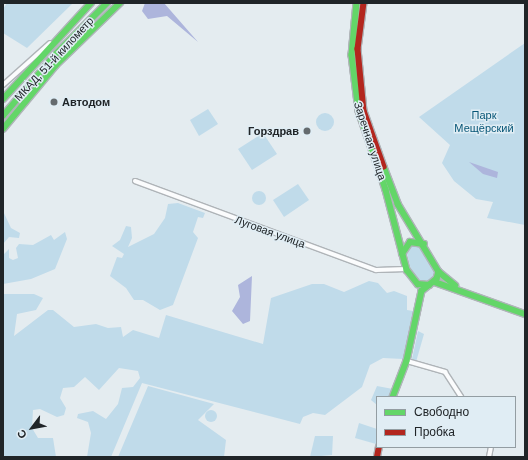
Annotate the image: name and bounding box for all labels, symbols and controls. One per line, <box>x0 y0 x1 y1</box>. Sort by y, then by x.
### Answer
street label: МКАД, 51-й километр <box>12 14 96 104</box>
place label: Автодом <box>62 95 110 109</box>
marker: Автодом <box>49 97 59 107</box>
street label: Заречная улица <box>351 100 389 182</box>
park label: Парк Мещёрский <box>454 109 514 135</box>
place label: Горздрав <box>248 124 299 138</box>
marker: Горздрав <box>302 126 312 136</box>
street label: Луговая улица <box>233 213 307 251</box>
legend <box>376 396 516 448</box>
text: Свободно <box>414 405 469 419</box>
north arrow <box>12 408 52 448</box>
text: Пробка <box>414 425 455 439</box>
text: С <box>15 428 29 441</box>

